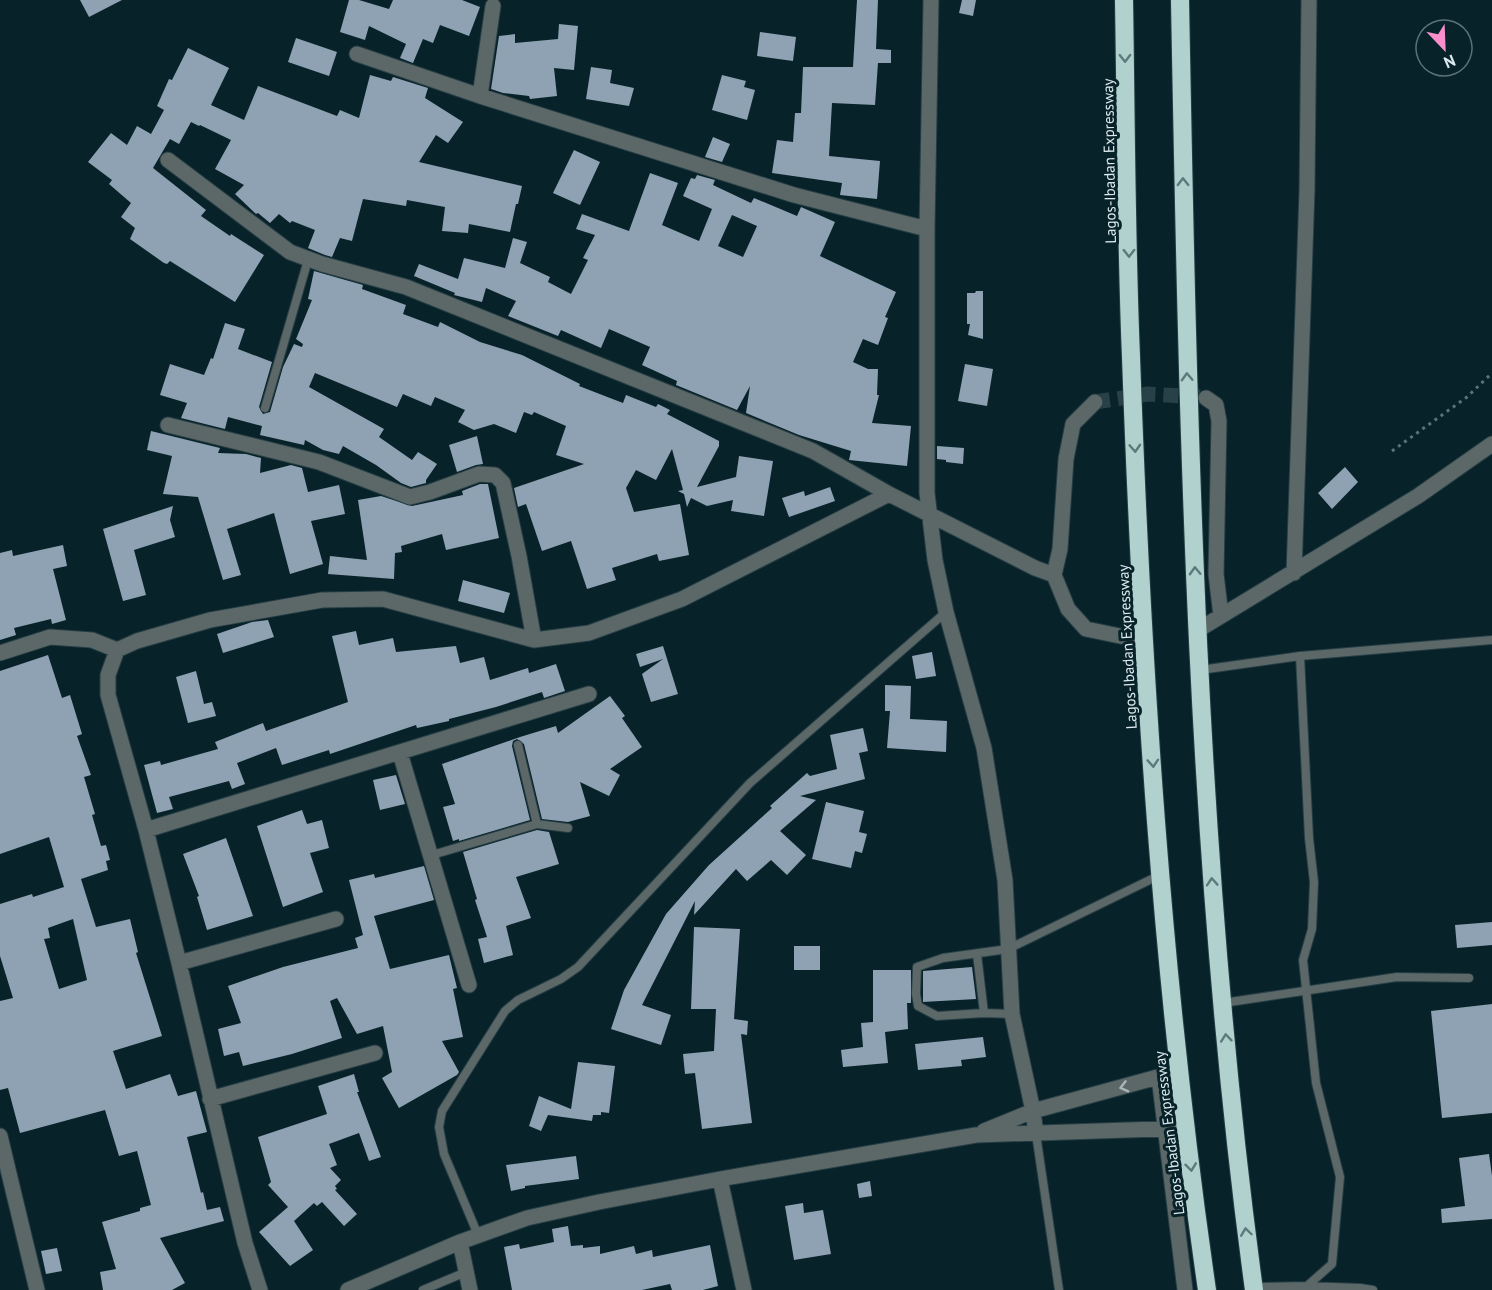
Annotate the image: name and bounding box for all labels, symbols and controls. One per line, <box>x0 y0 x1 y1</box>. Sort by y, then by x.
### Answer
north arrow <box>1414 18 1474 78</box>
text: N <box>1441 51 1459 73</box>
one-way arrow <box>1119 54 1131 63</box>
street label: Lagos-Ibadan Expressway <box>1098 78 1120 244</box>
one-way arrow <box>1177 177 1190 186</box>
one-way arrow <box>1122 249 1135 258</box>
one-way arrow <box>1181 372 1194 381</box>
one-way arrow <box>1128 444 1141 453</box>
street label: Lagos-Ibadan Expressway <box>1113 564 1141 730</box>
one-way arrow <box>1189 567 1202 576</box>
one-way arrow <box>1146 759 1159 768</box>
one-way arrow <box>1206 877 1219 886</box>
one-way arrow <box>1220 1034 1233 1043</box>
street label: Lagos-Ibadan Expressway <box>1150 1050 1188 1216</box>
one-way arrow <box>1119 1079 1129 1092</box>
one-way arrow <box>1184 1163 1197 1172</box>
one-way arrow <box>1240 1227 1252 1237</box>

